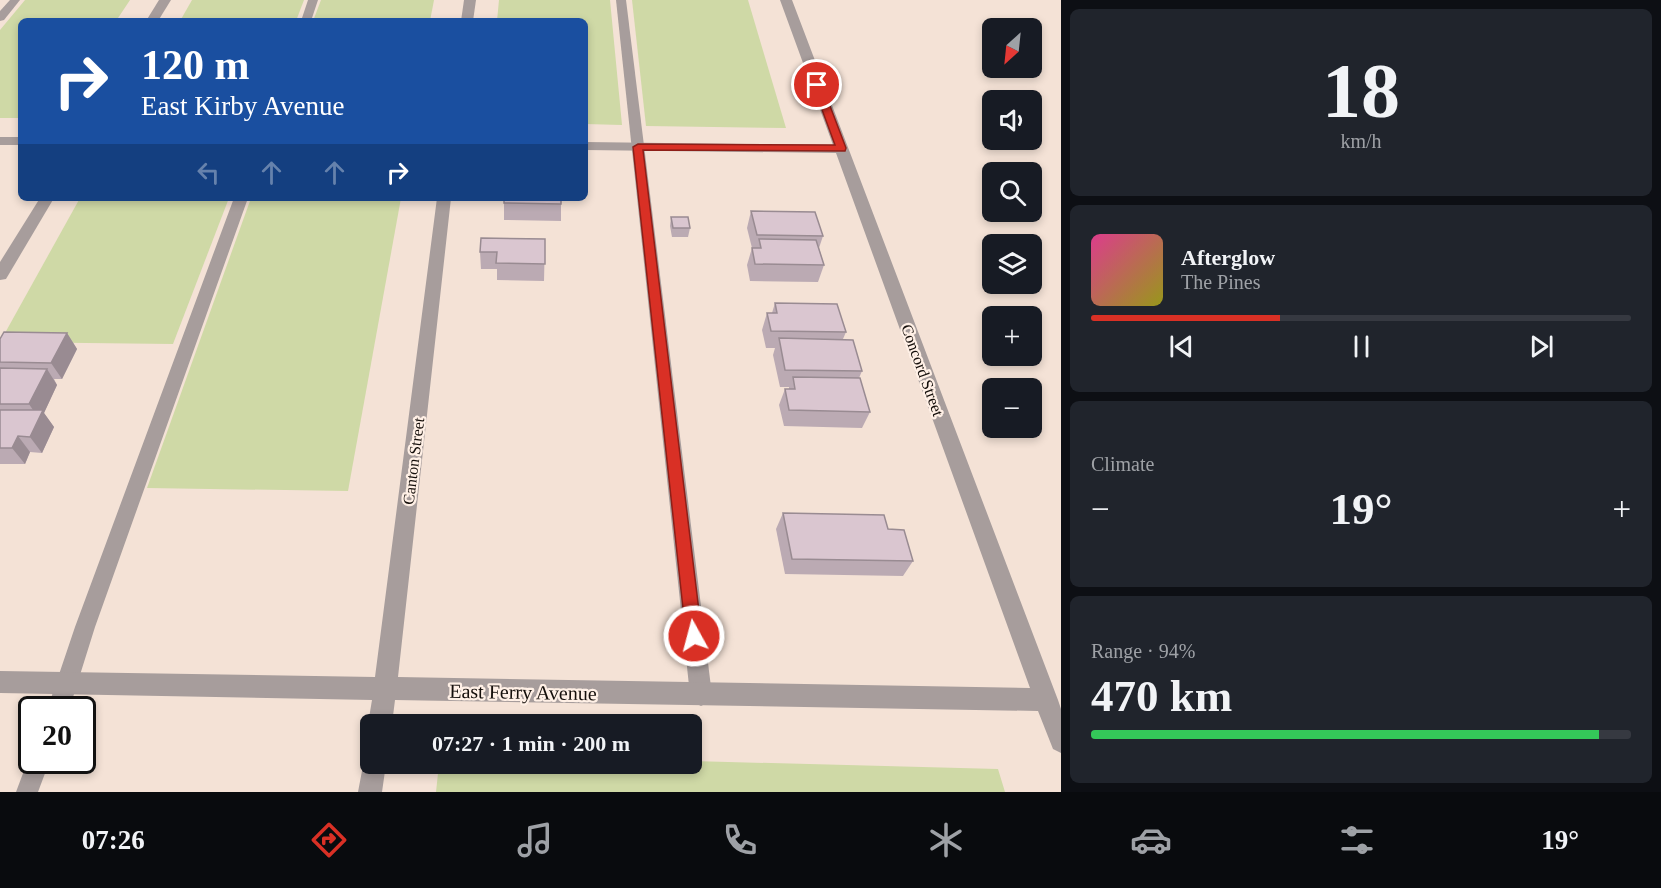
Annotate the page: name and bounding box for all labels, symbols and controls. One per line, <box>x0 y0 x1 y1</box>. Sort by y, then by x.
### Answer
north arrow <box>982 18 1042 78</box>
map controls <box>982 18 1042 438</box>
icon: right <box>42 42 120 120</box>
text: 120 m <box>141 42 250 88</box>
text: 18 <box>1322 47 1400 134</box>
pin <box>791 59 842 110</box>
icon: arrive <box>800 68 833 101</box>
button: sound <box>982 90 1042 150</box>
text: East Kirby Avenue <box>141 91 344 121</box>
text: km/h <box>1340 130 1382 152</box>
icon: left <box>192 156 225 189</box>
icon: ahead <box>255 156 288 189</box>
icon: ahead <box>318 156 351 189</box>
icon: right <box>381 156 414 189</box>
button: search <box>982 162 1042 222</box>
button: layers <box>982 234 1042 294</box>
text: Afterglow <box>1181 245 1275 270</box>
text: The Pines <box>1181 271 1260 293</box>
button: + <box>982 306 1042 366</box>
street label: Concord Street <box>898 322 947 419</box>
icon: previous <box>1165 330 1198 363</box>
icon: pause <box>1345 330 1378 363</box>
icon: next <box>1525 330 1558 363</box>
button: − <box>982 378 1042 438</box>
street label: Canton Street <box>400 416 427 506</box>
text: Climate <box>1091 453 1154 475</box>
text: 19° <box>1330 484 1393 534</box>
text: − <box>1091 491 1110 527</box>
text: + <box>1612 491 1631 527</box>
position arrow <box>662 604 726 668</box>
text: Range · 94% <box>1091 640 1195 662</box>
text: 470 km <box>1091 671 1232 721</box>
street label: East Ferry Avenue <box>449 680 597 705</box>
speed limit sign: 20 <box>18 696 96 774</box>
text: 07:27 · 1 min · 200 m <box>432 731 630 756</box>
icon: directions <box>308 819 350 861</box>
icon: music <box>514 819 556 861</box>
icon: phone <box>719 819 761 861</box>
icon: climate <box>925 819 967 861</box>
icon: car <box>1130 819 1172 861</box>
icon: filters <box>1336 819 1378 861</box>
text: 07:26 <box>82 825 145 855</box>
text: 19° <box>1541 825 1579 855</box>

